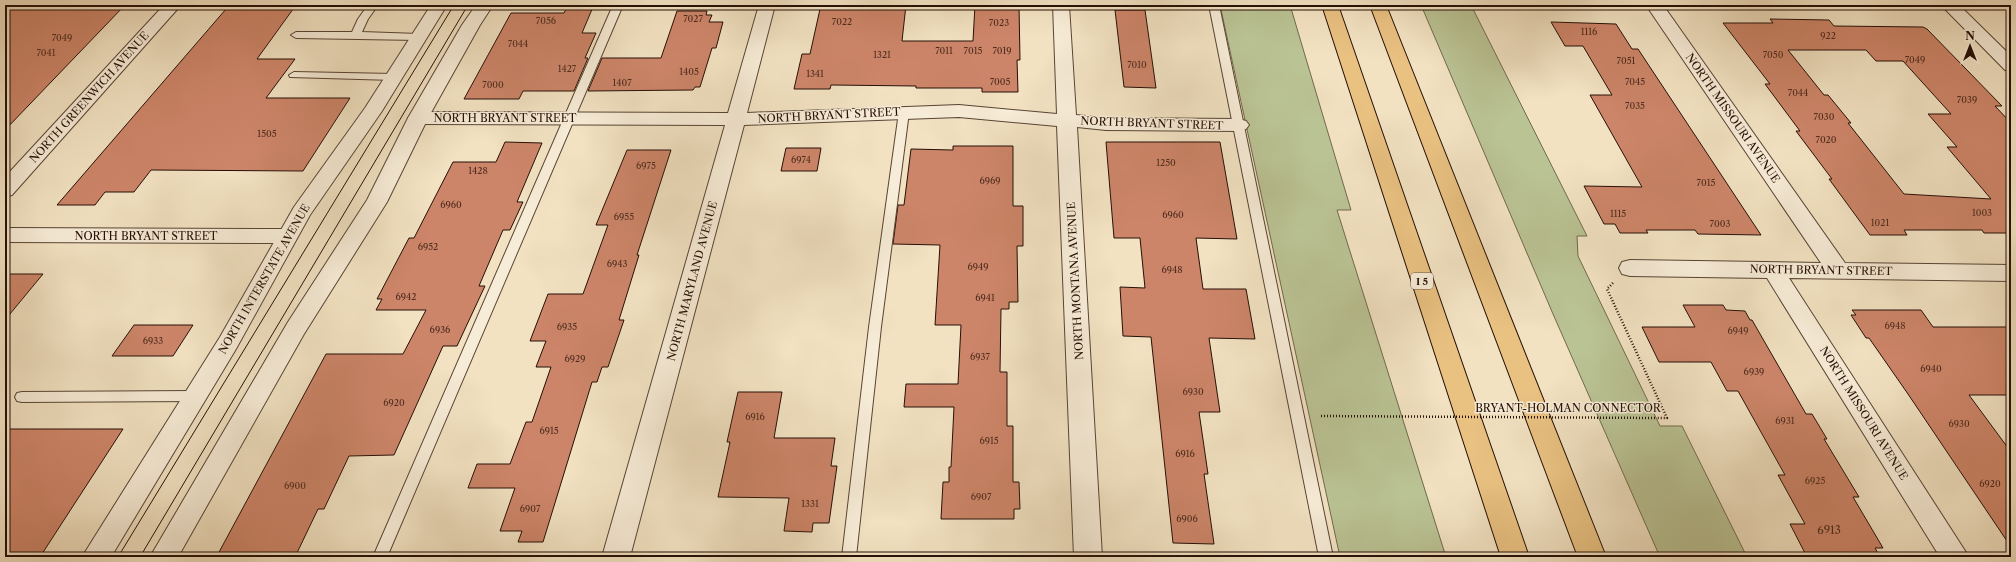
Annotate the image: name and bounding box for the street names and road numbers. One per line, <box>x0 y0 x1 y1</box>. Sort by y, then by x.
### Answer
street label: NORTH GREENWICH AVENUE <box>26 28 152 166</box>
street label: NORTH MISSOURI AVENUE <box>1683 50 1783 186</box>
street label: NORTH BRYANT STREET <box>757 104 902 126</box>
street label: NORTH BRYANT STREET <box>433 111 577 125</box>
street label: NORTH BRYANT STREET <box>1080 114 1224 133</box>
street label: NORTH MARYLAND AVENUE <box>664 199 720 362</box>
street label: NORTH INTERSTATE AVENUE <box>215 201 313 357</box>
street label: NORTH MONTANA AVENUE <box>1064 201 1086 360</box>
street label: NORTH BRYANT STREET <box>74 229 218 243</box>
street label: NORTH BRYANT STREET <box>1749 262 1893 278</box>
road number: I 5 <box>1411 273 1433 289</box>
street label: NORTH MISSOURI AVENUE <box>1817 344 1911 483</box>
street label: BRYANT-HOLMAN CONNECTOR <box>1475 401 1662 415</box>

